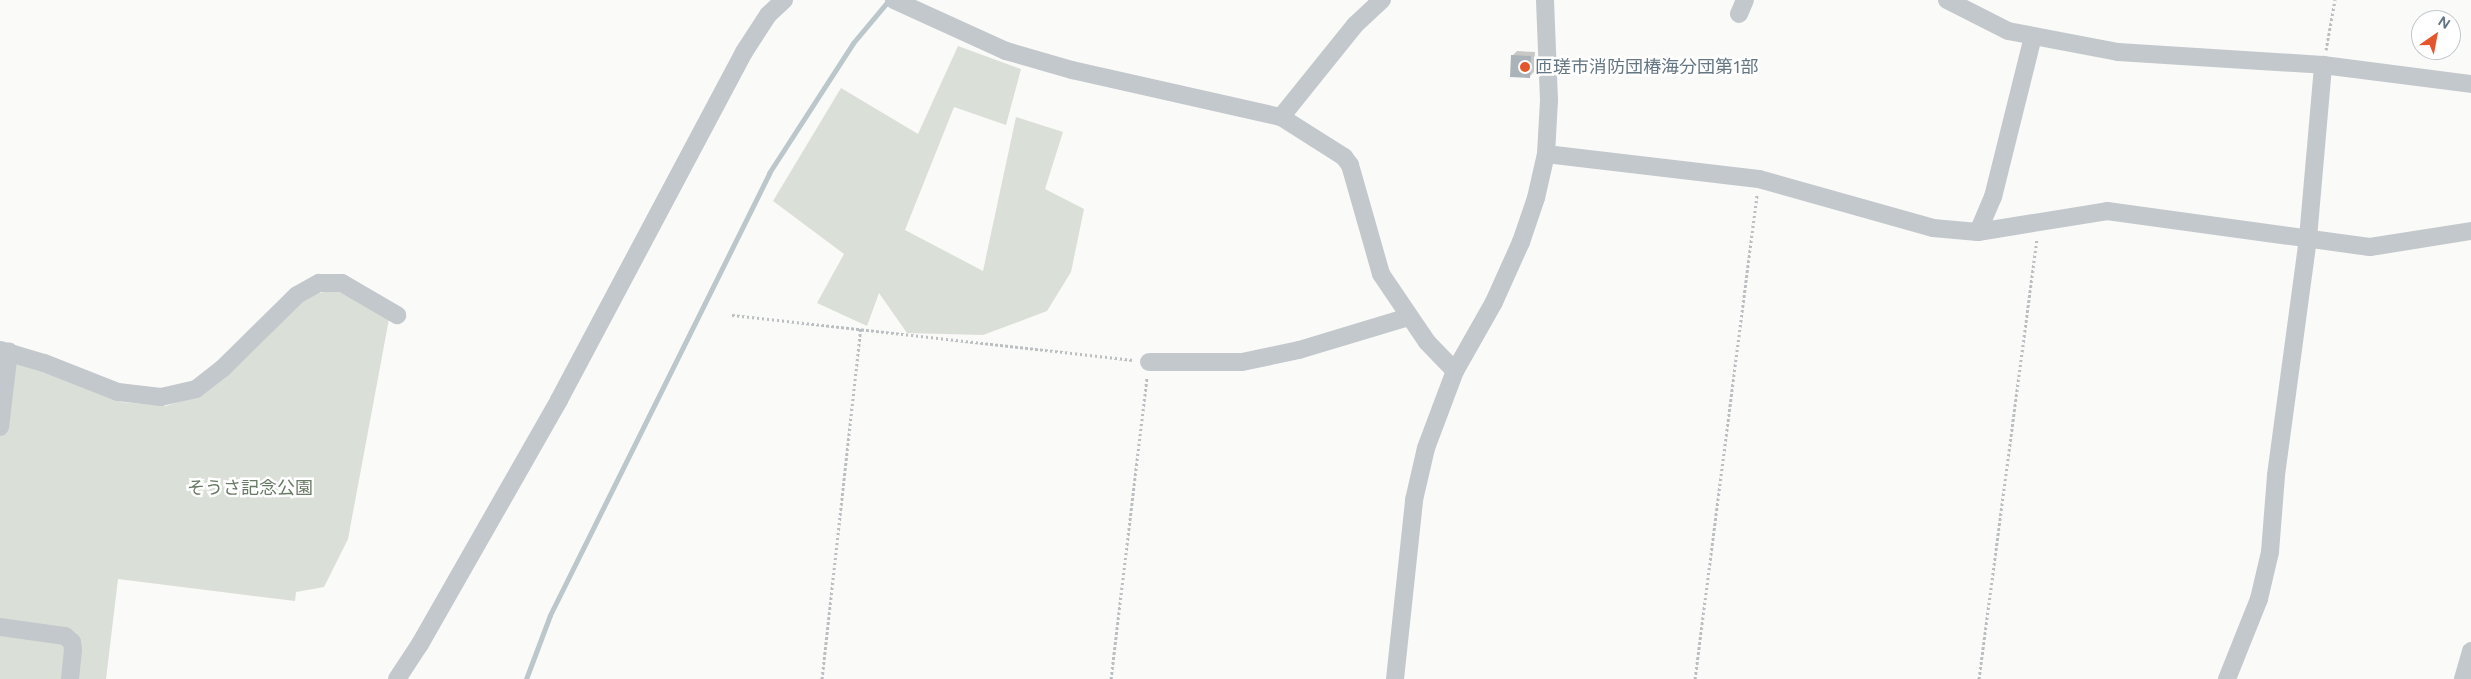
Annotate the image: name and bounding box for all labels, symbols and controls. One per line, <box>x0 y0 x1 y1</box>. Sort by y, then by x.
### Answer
north arrow <box>2411 10 2461 60</box>
text: N <box>2435 13 2453 33</box>
place label: 匝瑳市消防団椿海分団第1部 <box>1535 56 1758 78</box>
marker: 匝瑳市消防団椿海分団第1部 <box>1519 61 1531 73</box>
park label: そうさ記念公園 <box>187 477 313 499</box>

